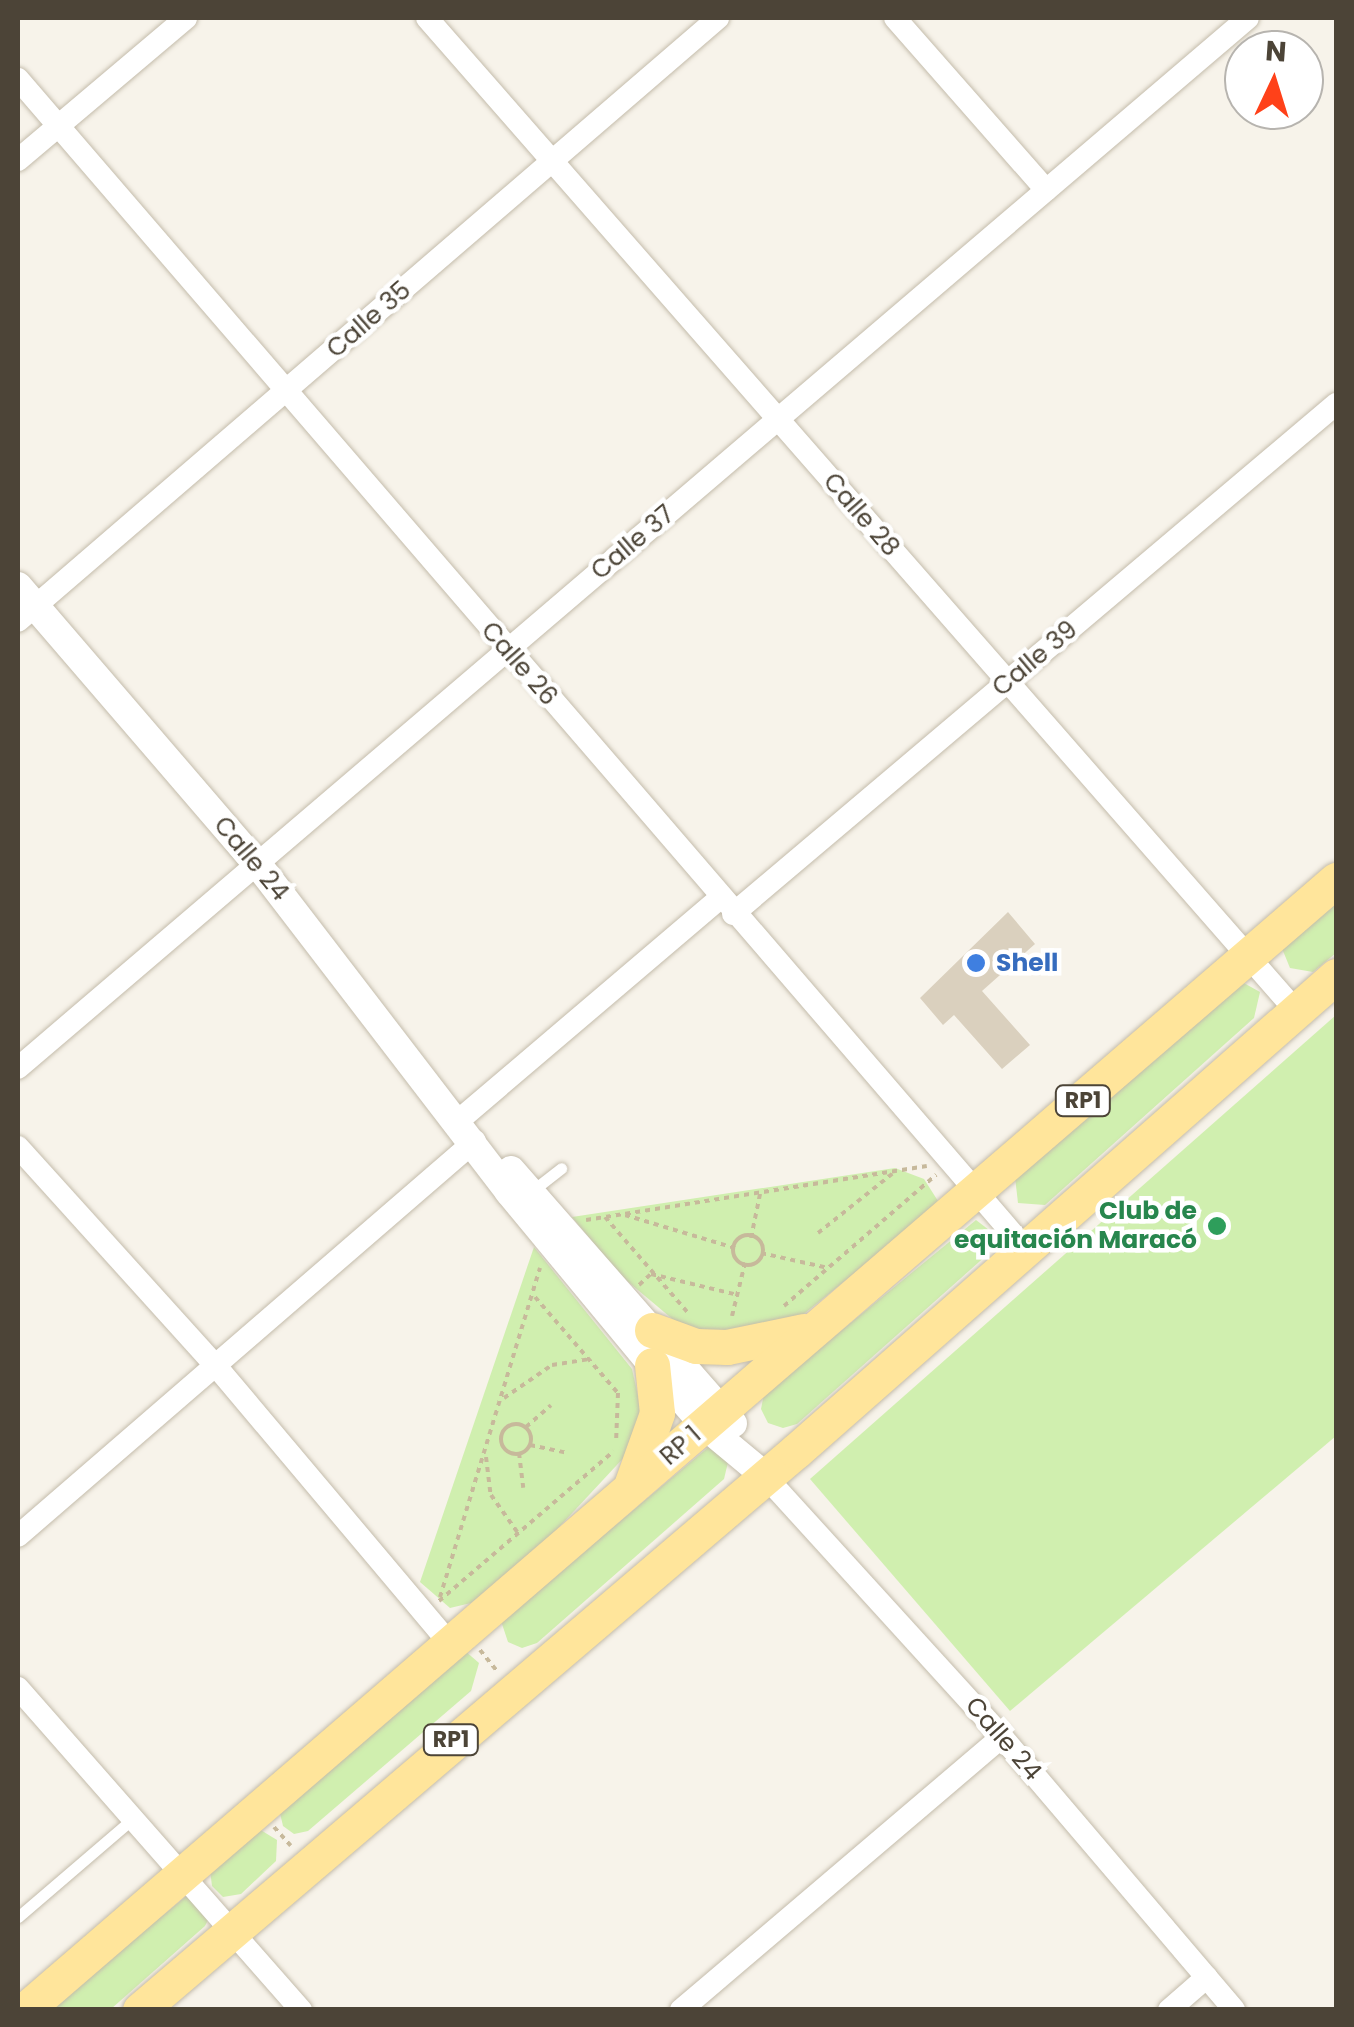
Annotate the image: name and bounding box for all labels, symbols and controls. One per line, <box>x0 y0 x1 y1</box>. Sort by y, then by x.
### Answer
north arrow <box>1224 30 1324 130</box>
text: N <box>1264 31 1288 72</box>
street label: Calle 35 <box>321 276 417 364</box>
street label: Calle 28 <box>817 467 905 563</box>
street label: Calle 37 <box>585 500 681 586</box>
street label: Calle 39 <box>987 615 1083 703</box>
street label: Calle 26 <box>475 616 563 712</box>
street label: Calle 24 <box>207 811 295 907</box>
place label: Shell <box>996 948 1058 978</box>
marker: Shell <box>965 952 987 974</box>
road number: RP1 <box>1053 1084 1113 1118</box>
place label: Club de equitación Maracó <box>954 1197 1197 1256</box>
marker: Club de equitación Maracó <box>1206 1215 1228 1237</box>
street label: RP 1 <box>654 1420 708 1472</box>
street label: Calle 24 <box>959 1691 1047 1787</box>
road number: RP1 <box>421 1723 481 1757</box>

